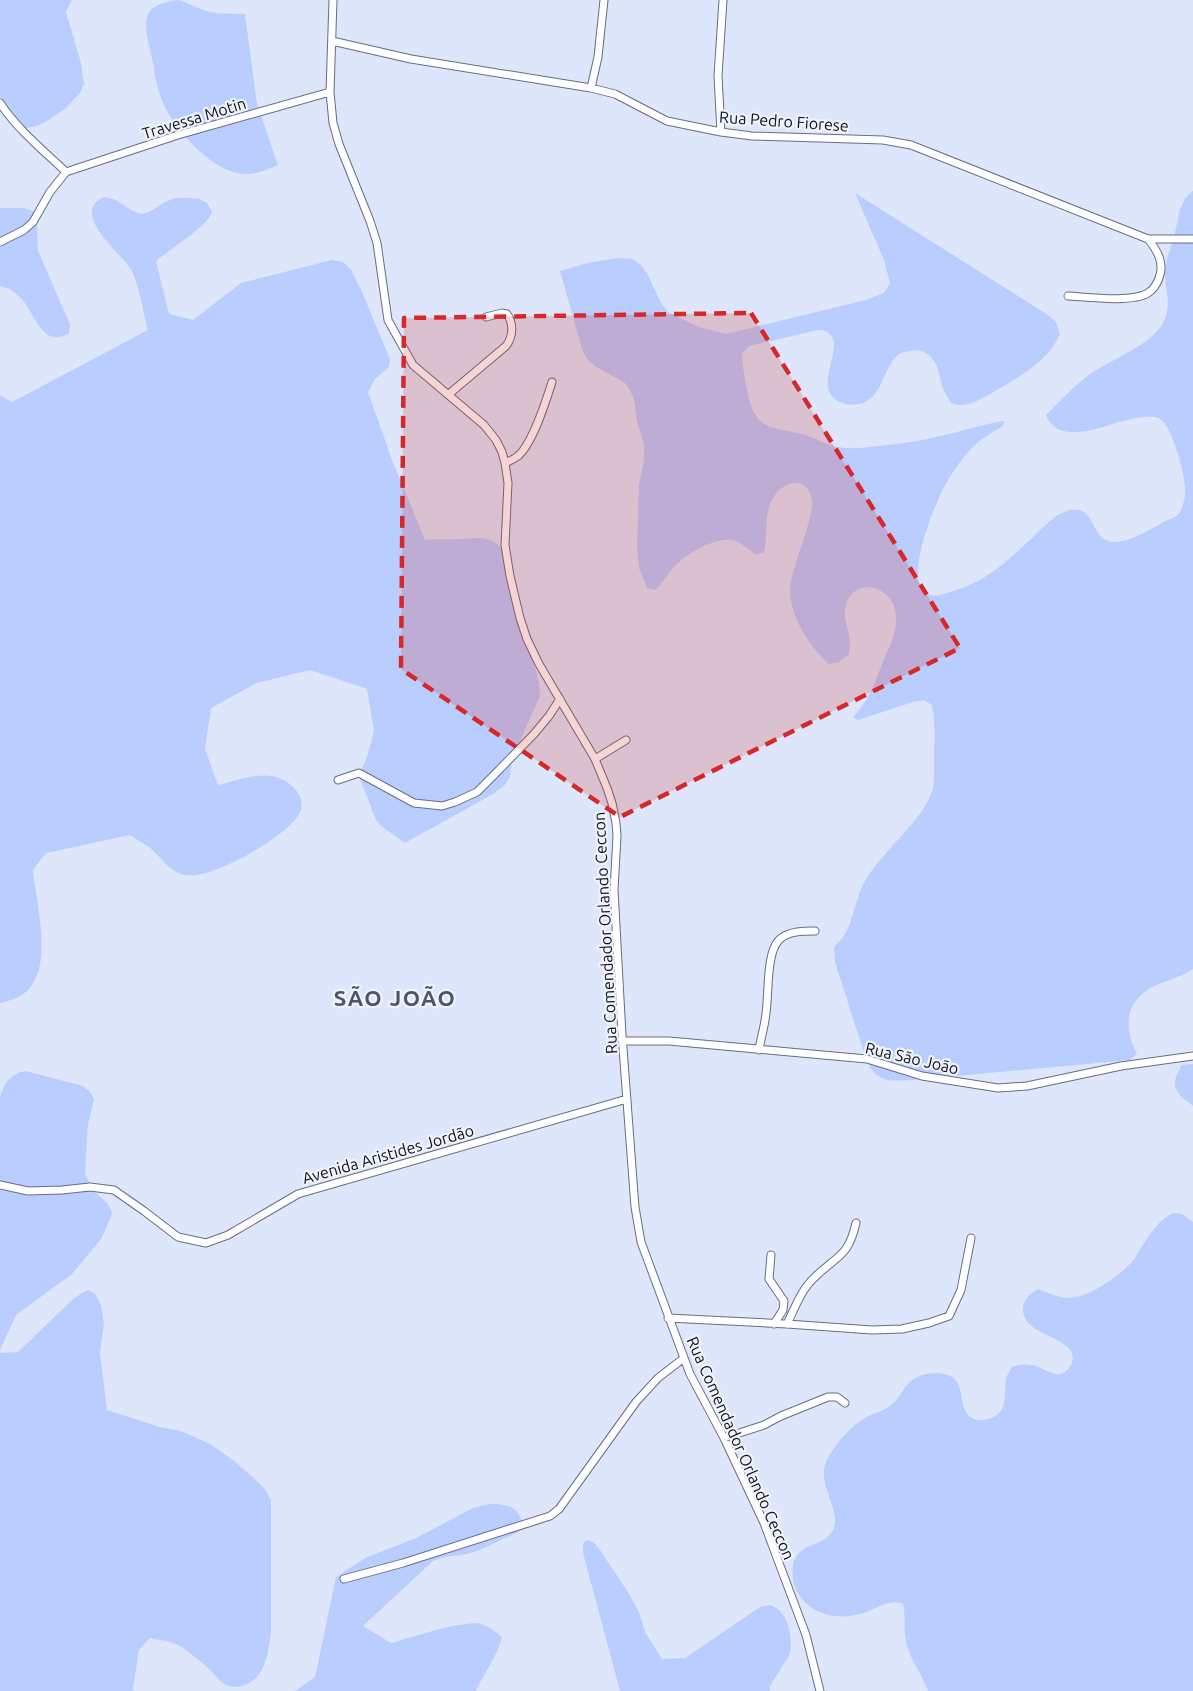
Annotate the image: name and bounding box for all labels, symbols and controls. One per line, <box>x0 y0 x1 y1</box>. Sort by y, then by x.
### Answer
street label: Travessa Motin <box>140 94 248 142</box>
street label: Rua Pedro Fiorese <box>719 107 849 135</box>
street label: Rua Comendador Orlando Ceccon <box>590 812 620 1054</box>
district label: SÃO JOÃO <box>334 985 456 1010</box>
street label: Rua São João <box>863 1038 961 1078</box>
street label: Avenida Aristides Jordão <box>300 1121 476 1187</box>
street label: Rua Comendador Orlando Ceccon <box>683 1334 799 1562</box>

